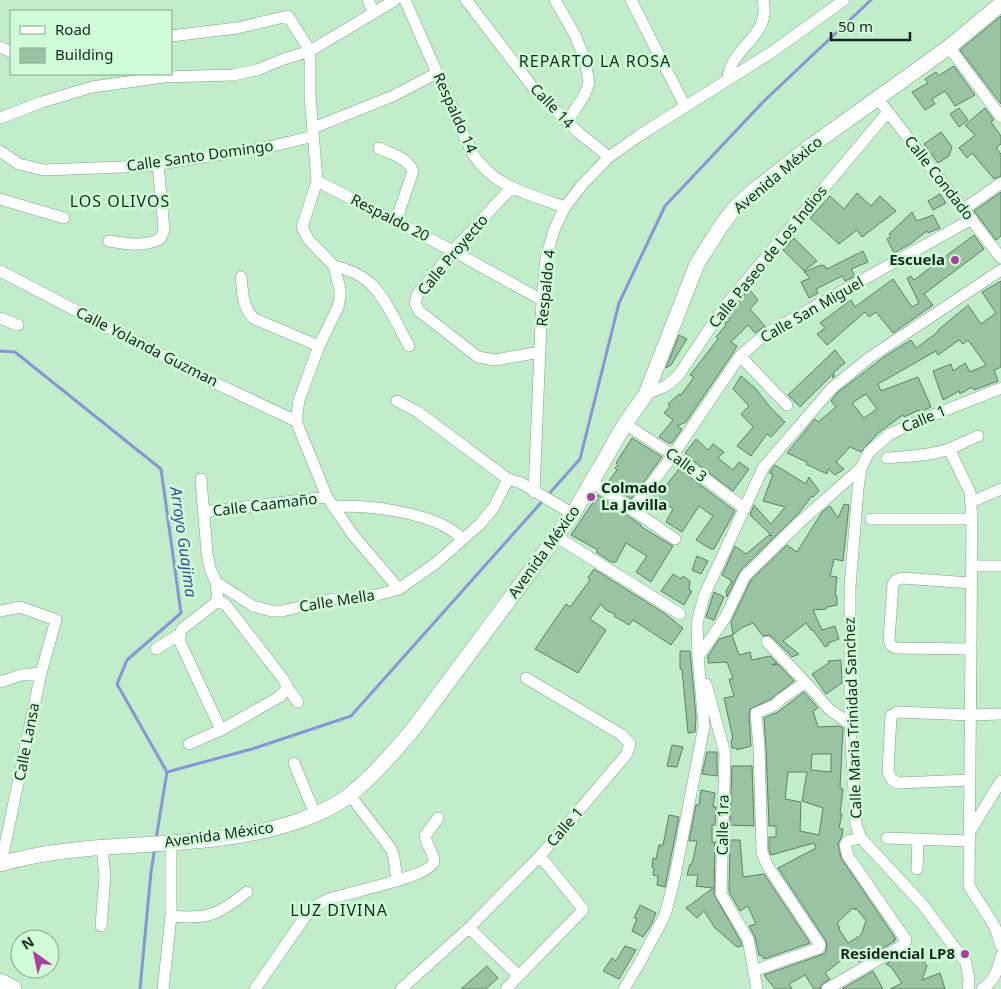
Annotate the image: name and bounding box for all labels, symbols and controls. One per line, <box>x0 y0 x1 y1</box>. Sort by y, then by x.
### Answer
legend <box>10 10 172 75</box>
scale bar <box>831 10 910 42</box>
text: 50 m <box>838 16 873 36</box>
text: Road <box>55 19 91 39</box>
text: Building <box>55 44 113 64</box>
district label: REPARTO LA ROSA <box>519 50 671 72</box>
street label: Respaldo 14 <box>429 69 483 156</box>
street label: Calle 14 <box>526 79 579 132</box>
street label: Avenida México <box>729 131 826 217</box>
street label: Calle Condado <box>901 131 979 224</box>
street label: Calle Santo Domingo <box>125 135 274 175</box>
street label: Calle Paseo de Los Indios <box>704 181 831 332</box>
street label: Respaldo 20 <box>348 189 433 246</box>
district label: LOS OLIVOS <box>70 190 170 212</box>
street label: Calle Proyecto <box>413 210 492 299</box>
street label: Respaldo 4 <box>531 248 559 327</box>
place label: Escuela <box>889 249 945 269</box>
marker: Escuela <box>949 254 961 266</box>
street label: Calle San Miguel <box>756 271 867 347</box>
street label: Calle Yolanda Guzman <box>73 302 222 391</box>
street label: Calle 1 <box>898 400 949 436</box>
street label: Calle 3 <box>662 442 711 486</box>
place label: Colmado La Javilla <box>601 477 667 514</box>
water label: Arroyo Guajima <box>165 484 203 599</box>
street label: Calle Caamaño <box>212 488 318 520</box>
marker: Colmado La Javilla <box>585 491 597 503</box>
street label: Avenida México <box>503 501 584 602</box>
street label: Calle Mella <box>298 584 376 616</box>
street label: Calle Maria Trinidad Sanchez <box>838 617 866 819</box>
street label: Calle Lansa <box>9 701 43 783</box>
street label: Calle 1ra <box>711 794 733 856</box>
street label: Calle 1 <box>541 802 587 850</box>
street label: Avenida México <box>163 816 275 852</box>
district label: LUZ DIVINA <box>290 899 388 921</box>
north arrow <box>10 929 60 979</box>
text: N <box>18 932 38 954</box>
place label: Residencial LP8 <box>840 943 955 963</box>
marker: Residencial LP8 <box>959 948 971 960</box>

